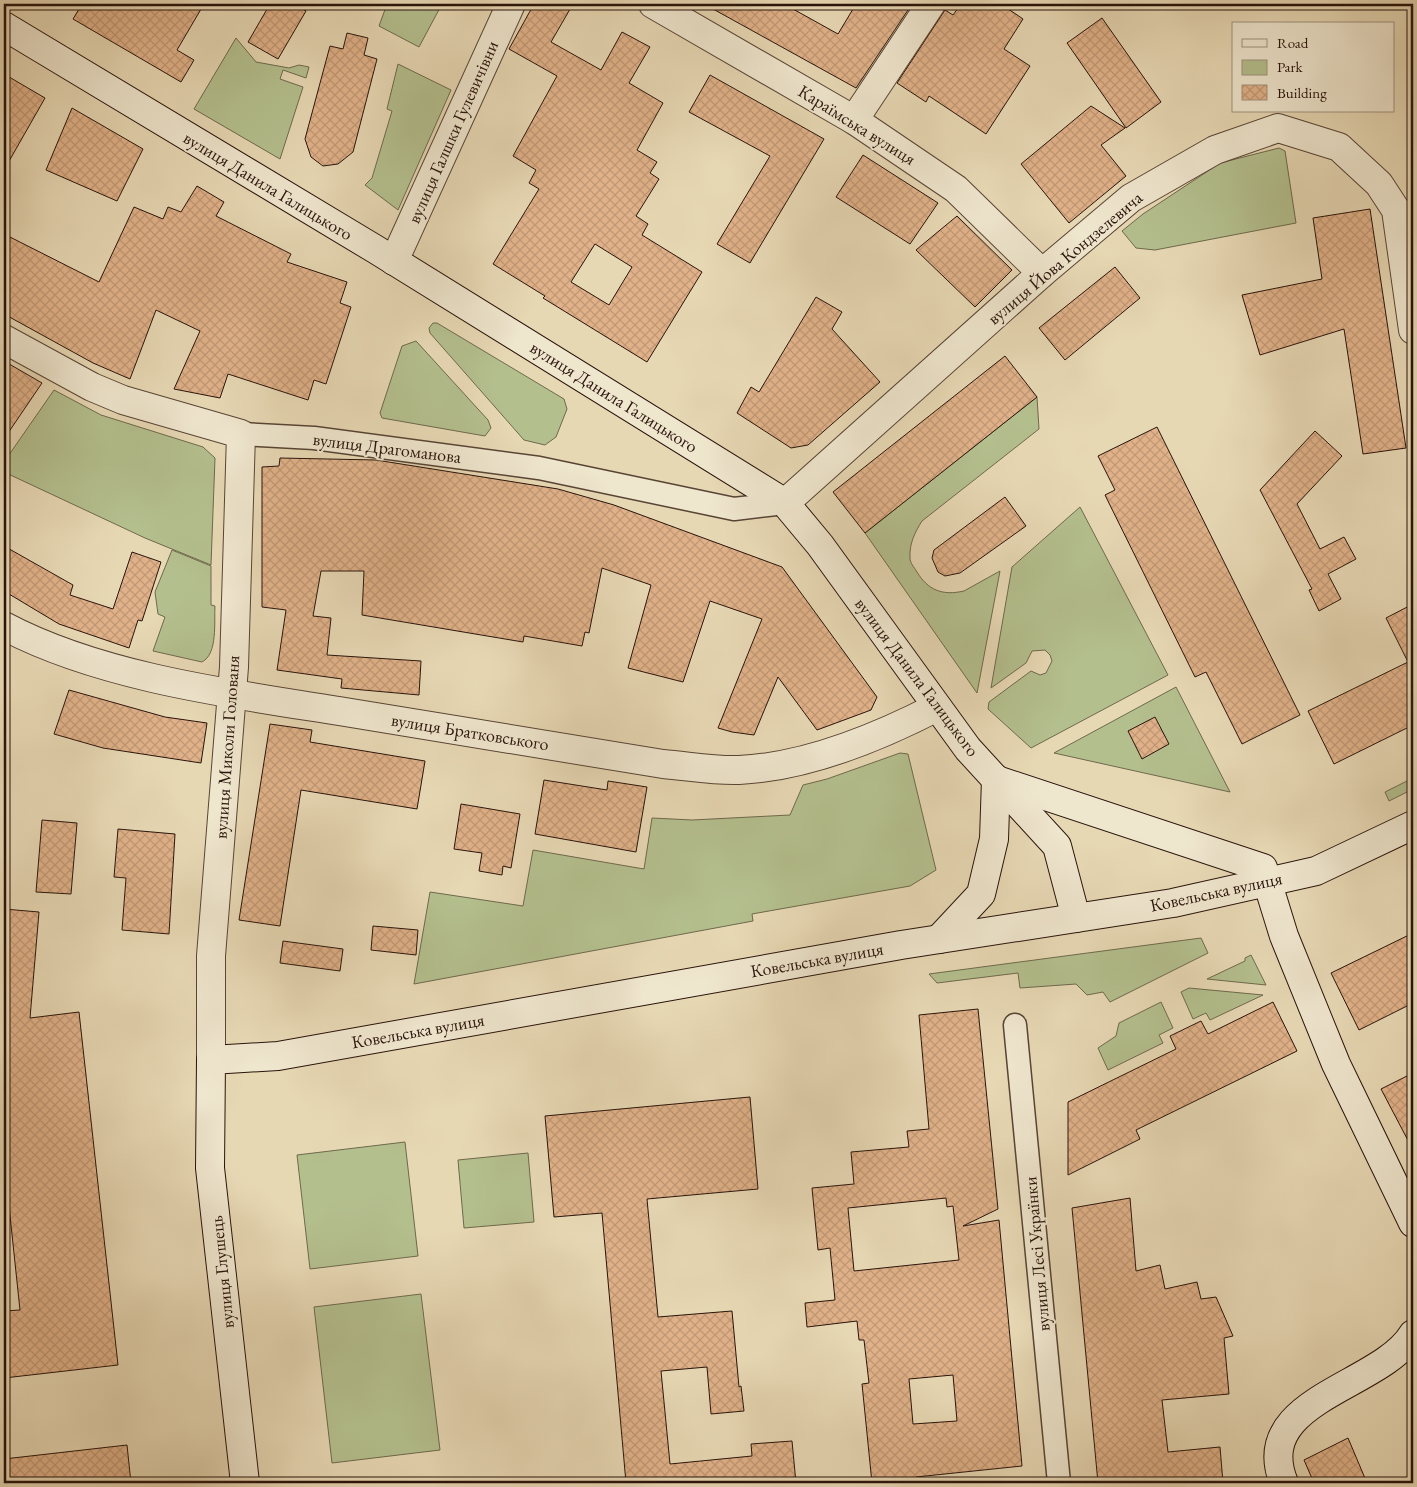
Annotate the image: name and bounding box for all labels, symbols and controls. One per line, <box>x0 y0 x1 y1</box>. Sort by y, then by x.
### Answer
legend <box>1232 22 1394 112</box>
text: Road <box>1277 33 1309 52</box>
street label: вулиця Галшки Гулевичівни <box>402 36 503 227</box>
text: Park <box>1277 57 1304 76</box>
street label: Караїмська вулиця <box>794 79 920 170</box>
text: Building <box>1277 83 1327 102</box>
street label: вулиця Данила Галицького <box>179 126 357 245</box>
street label: вулиця Йова Кондзелевича <box>982 185 1148 329</box>
street label: вулиця Данила Галицького <box>526 336 702 458</box>
street label: вулиця Драгоманова <box>312 427 463 468</box>
street label: вулиця Данила Галицького <box>850 593 985 761</box>
street label: вулиця Миколи Голованя <box>209 654 244 840</box>
street label: вулиця Братковського <box>390 708 551 755</box>
street label: Ковельська вулиця <box>1148 866 1284 917</box>
street label: Ковельська вулиця <box>749 937 885 983</box>
street label: Ковельська вулиця <box>350 1008 486 1054</box>
street label: вулиця Лесі Українки <box>1018 1175 1055 1332</box>
street label: вулиця Глушець <box>204 1215 239 1330</box>

